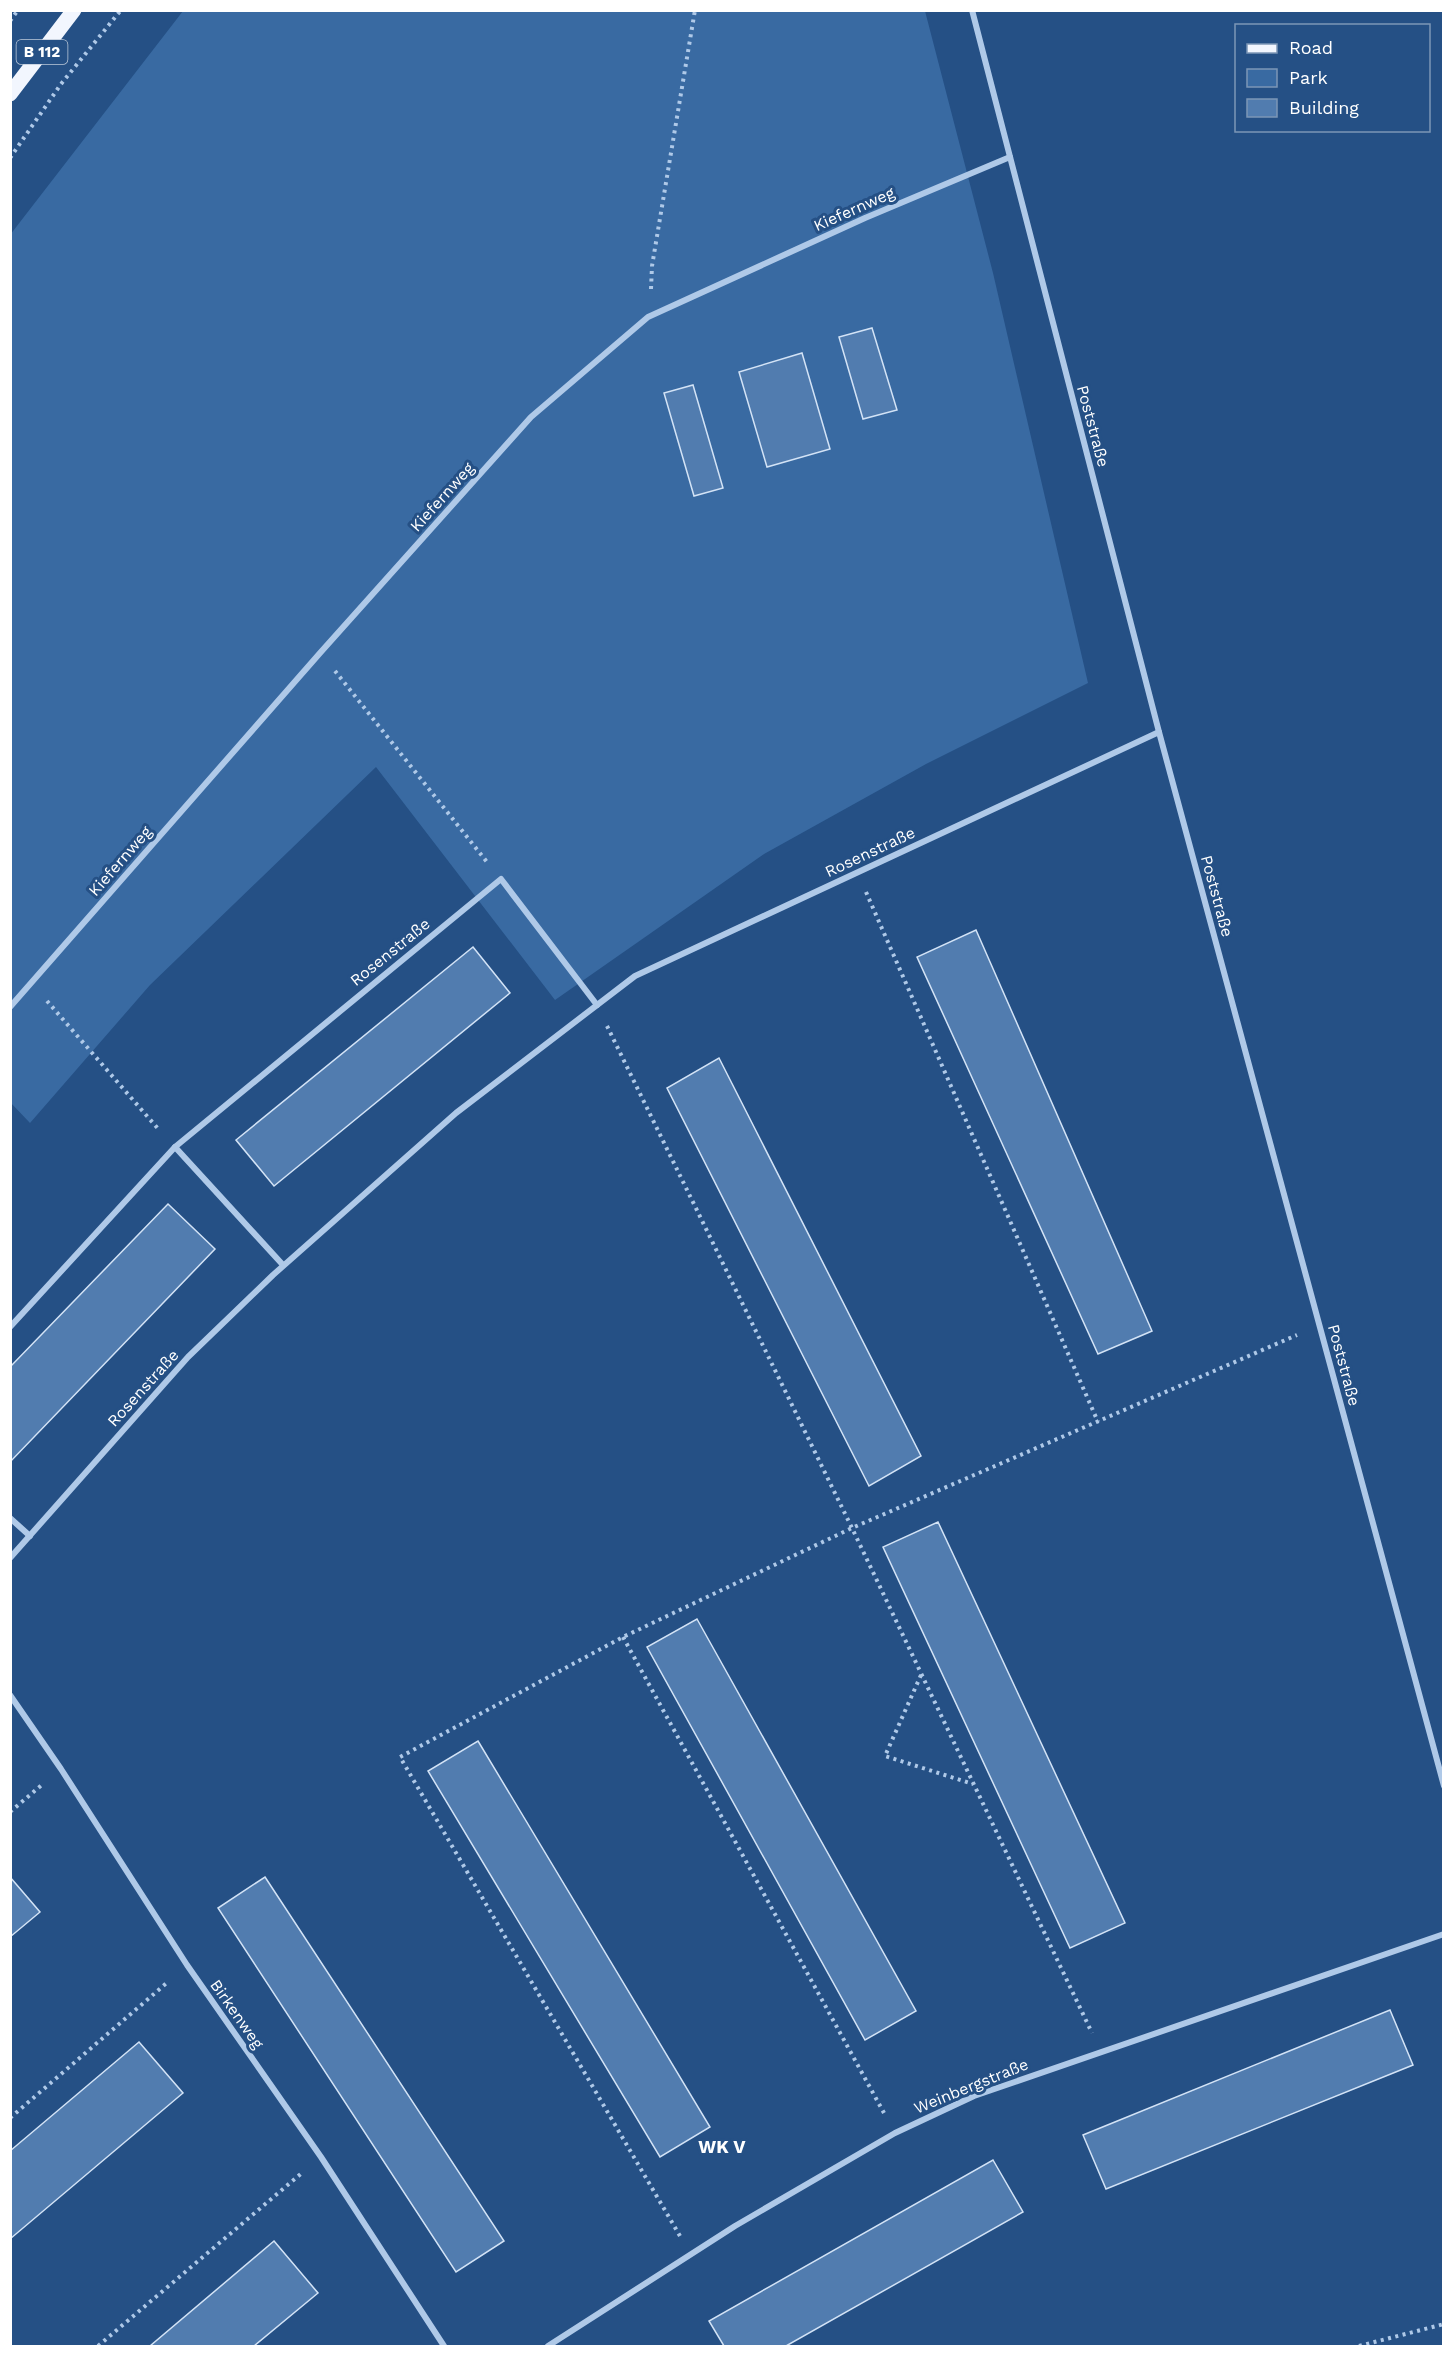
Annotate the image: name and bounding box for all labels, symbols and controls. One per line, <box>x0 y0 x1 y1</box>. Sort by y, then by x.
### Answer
legend <box>1235 24 1430 132</box>
text: Road <box>1289 37 1333 58</box>
road number: B 112 <box>16 40 68 64</box>
text: Park <box>1289 67 1328 88</box>
text: Building <box>1289 97 1359 118</box>
street label: Kiefernweg <box>811 183 898 235</box>
street label: Poststraße <box>1073 383 1113 469</box>
street label: Kiefernweg <box>406 458 478 535</box>
street label: Kiefernweg <box>84 822 156 900</box>
street label: Rosenstraße <box>822 823 918 881</box>
street label: Poststraße <box>1197 853 1237 939</box>
street label: Rosenstraße <box>346 914 434 990</box>
street label: Poststraße <box>1324 1322 1364 1408</box>
street label: Rosenstraße <box>103 1346 183 1430</box>
street label: Birkenweg <box>206 1976 268 2053</box>
street label: Weinbergstraße <box>911 2054 1031 2118</box>
district label: WK V <box>698 2136 746 2157</box>

